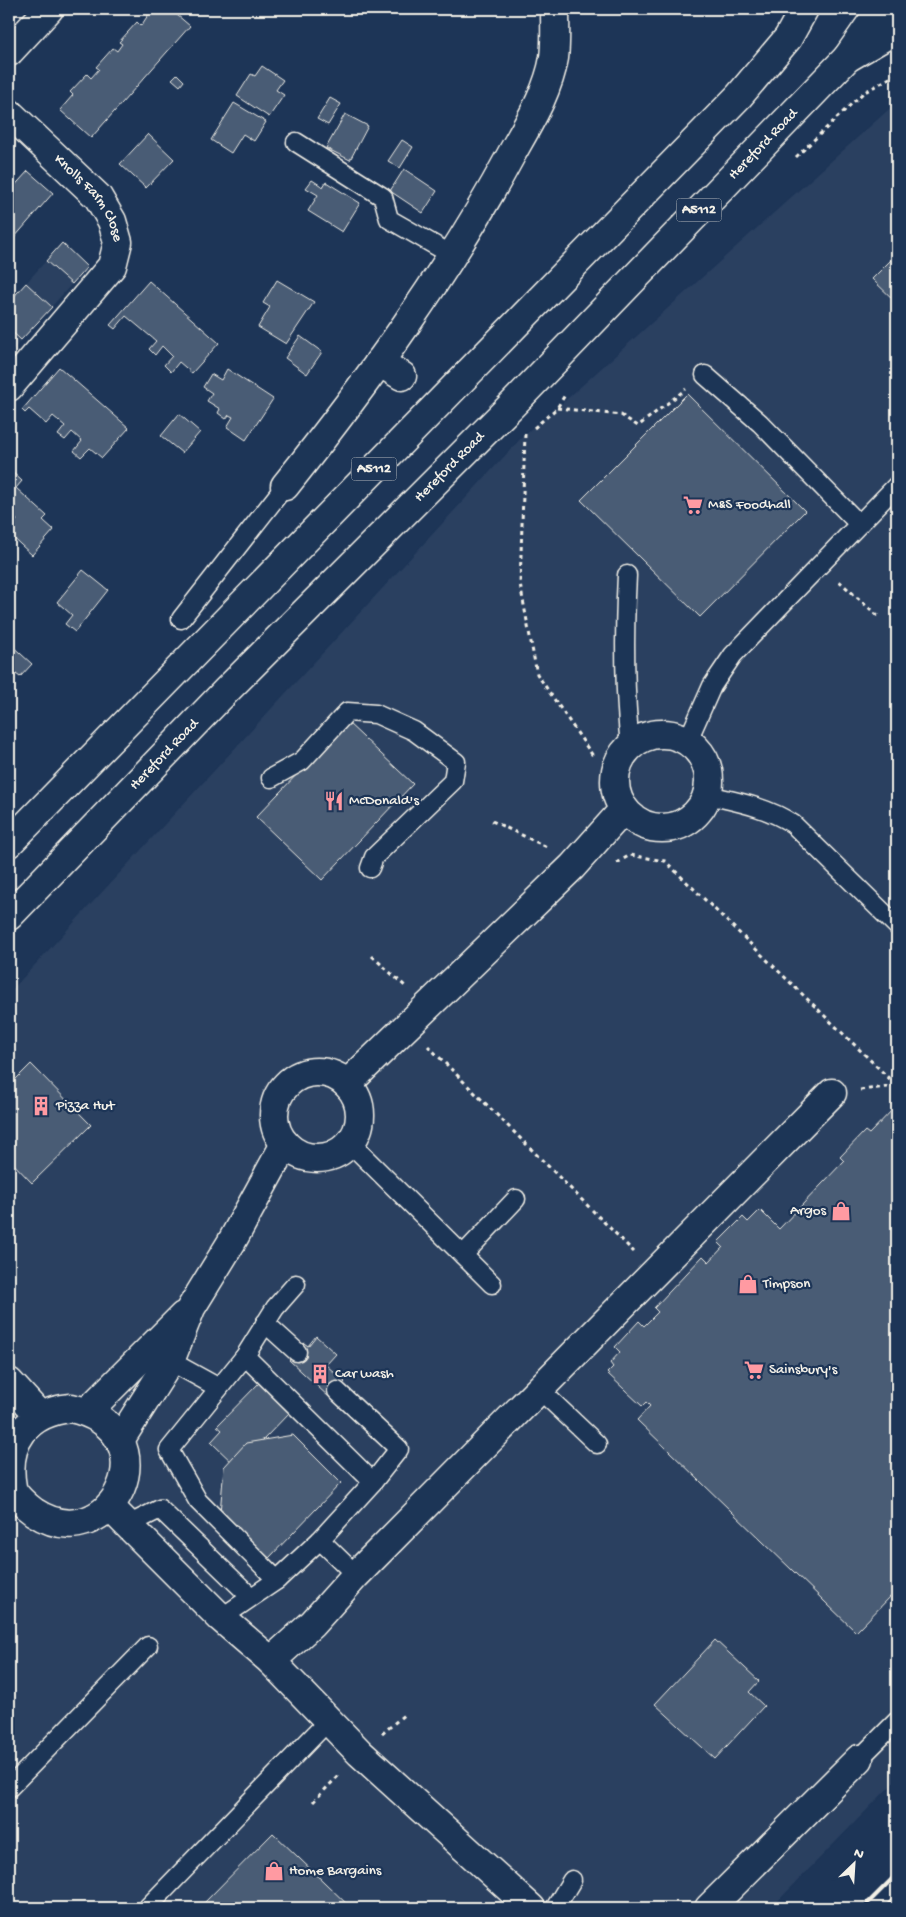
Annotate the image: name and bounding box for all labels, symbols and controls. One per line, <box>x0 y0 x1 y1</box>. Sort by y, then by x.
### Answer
street label: Hereford Road <box>725 104 803 184</box>
street label: Knolls Farm Close <box>50 151 127 244</box>
road number: A5112 <box>676 198 722 222</box>
street label: Hereford Road <box>411 427 490 506</box>
road number: A5112 <box>352 458 396 480</box>
supermarket icon: M&S Foodhall <box>682 494 704 516</box>
place label: M&S Foodhall <box>708 496 791 514</box>
street label: Hereford Road <box>126 714 204 794</box>
restaurant icon: McDonald's <box>323 790 345 812</box>
place label: McDonald's <box>349 792 419 810</box>
building icon: Pizza Hut <box>30 1095 52 1117</box>
place label: Pizza Hut <box>55 1097 116 1115</box>
shop icon: Argos <box>830 1200 852 1222</box>
place label: Argos <box>790 1202 826 1220</box>
shop icon: Timpson <box>737 1273 759 1295</box>
place label: Timpson <box>762 1275 811 1293</box>
supermarket icon: Sainsbury's <box>743 1359 765 1381</box>
place label: Sainsbury's <box>769 1361 838 1379</box>
building icon: Car wash <box>309 1363 331 1385</box>
place label: Car wash <box>335 1365 394 1383</box>
north arrow <box>828 1840 878 1890</box>
text: N <box>851 1845 866 1864</box>
shop icon: Home Bargains <box>263 1860 285 1882</box>
place label: Home Bargains <box>289 1862 382 1880</box>

